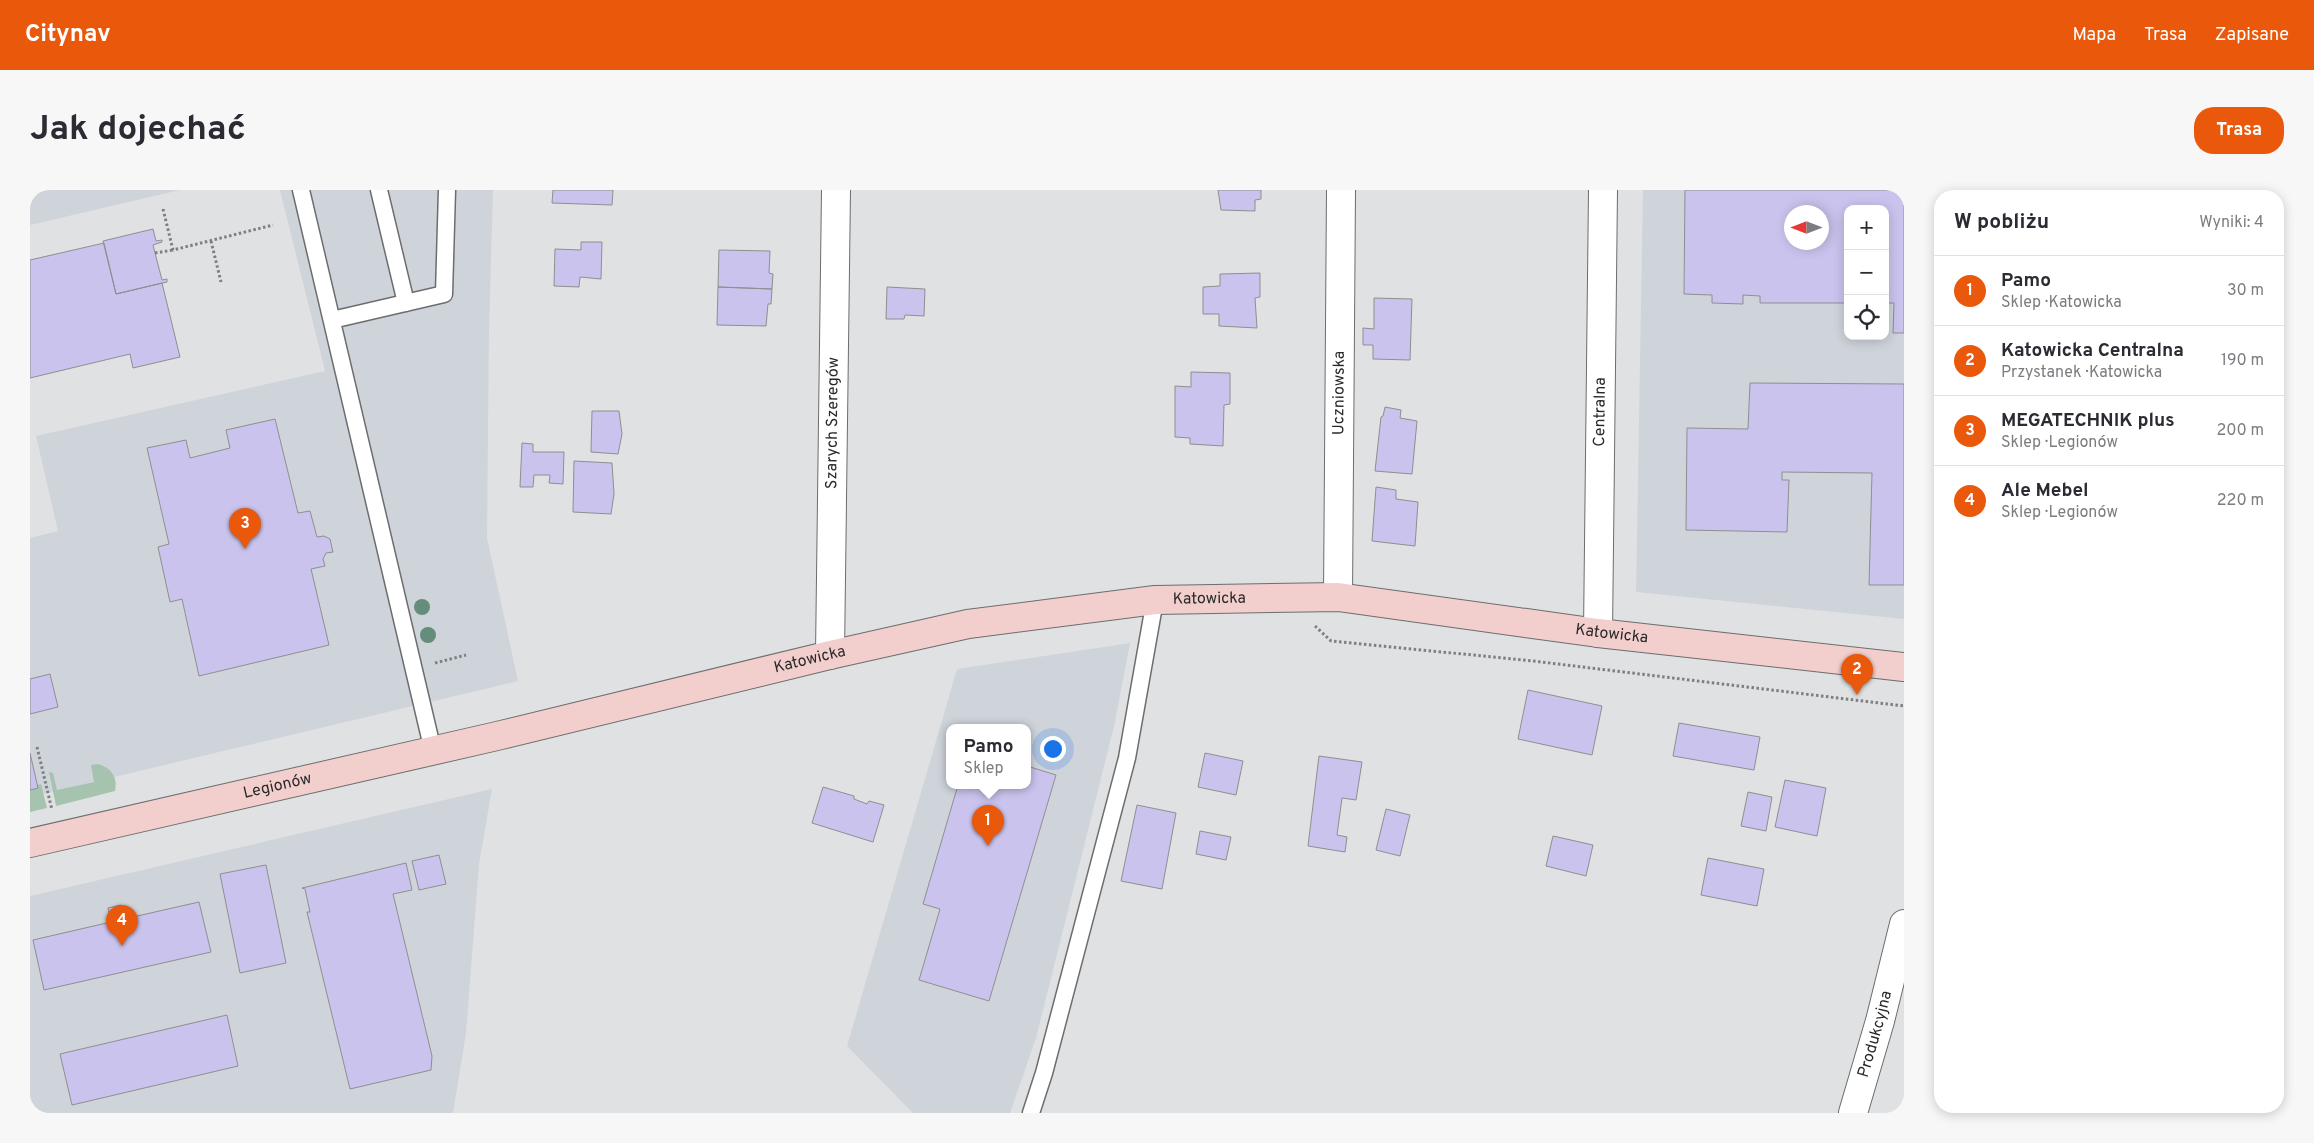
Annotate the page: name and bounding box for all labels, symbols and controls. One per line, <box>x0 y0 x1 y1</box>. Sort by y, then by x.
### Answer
text: Citynav <box>25 20 111 50</box>
text: Mapa <box>2073 24 2116 47</box>
text: Trasa <box>2144 24 2187 47</box>
text: Zapisane <box>2215 24 2289 47</box>
button: Trasa <box>2194 107 2284 154</box>
text: Jak dojechać <box>30 108 246 152</box>
north arrow <box>1784 205 1829 250</box>
map controls <box>1844 205 1889 340</box>
button: + <box>1844 205 1889 250</box>
text: W pobliżu <box>1954 209 2049 236</box>
text: Wyniki: 4 <box>2199 213 2264 233</box>
button: − <box>1844 250 1889 295</box>
text: Pamo <box>2001 269 2051 293</box>
text: 1 <box>1967 281 1973 301</box>
text: 30 m <box>2227 281 2264 301</box>
text: Sklep · Katowicka <box>2001 293 2122 313</box>
button: locate <box>1844 295 1889 340</box>
text: Katowicka Centralna <box>2001 339 2184 363</box>
street label: Uczniowska <box>1329 351 1350 435</box>
text: 2 <box>1965 351 1975 371</box>
text: 190 m <box>2221 351 2264 371</box>
street label: Szarych Szeregów <box>822 357 844 489</box>
text: Przystanek · Katowicka <box>2001 363 2162 383</box>
street label: Centralna <box>1590 377 1611 447</box>
text: MEGATECHNIK plus <box>2001 409 2175 433</box>
text: 3 <box>1965 421 1975 441</box>
text: 200 m <box>2216 421 2264 441</box>
text: Sklep · Legionów <box>2001 433 2118 453</box>
text: Ale Mebel <box>2001 479 2089 503</box>
text: 4 <box>1965 491 1975 511</box>
text: 220 m <box>2217 491 2264 511</box>
text: Sklep · Legionów <box>2001 503 2118 523</box>
pin: 3 <box>229 508 261 549</box>
street label: Katowicka <box>1172 589 1246 610</box>
street label: Katowicka <box>1574 620 1649 648</box>
street label: Katowicka <box>772 642 848 678</box>
pin: 2 <box>1841 654 1873 695</box>
popup <box>946 724 1031 789</box>
text: Pamo <box>964 735 1013 759</box>
your location <box>1040 736 1066 762</box>
text: Sklep <box>964 759 1004 779</box>
street label: Legionów <box>242 769 314 804</box>
pin: 1 <box>972 805 1004 846</box>
pin: 4 <box>106 905 138 946</box>
street label: Produkcyjna <box>1854 989 1897 1080</box>

